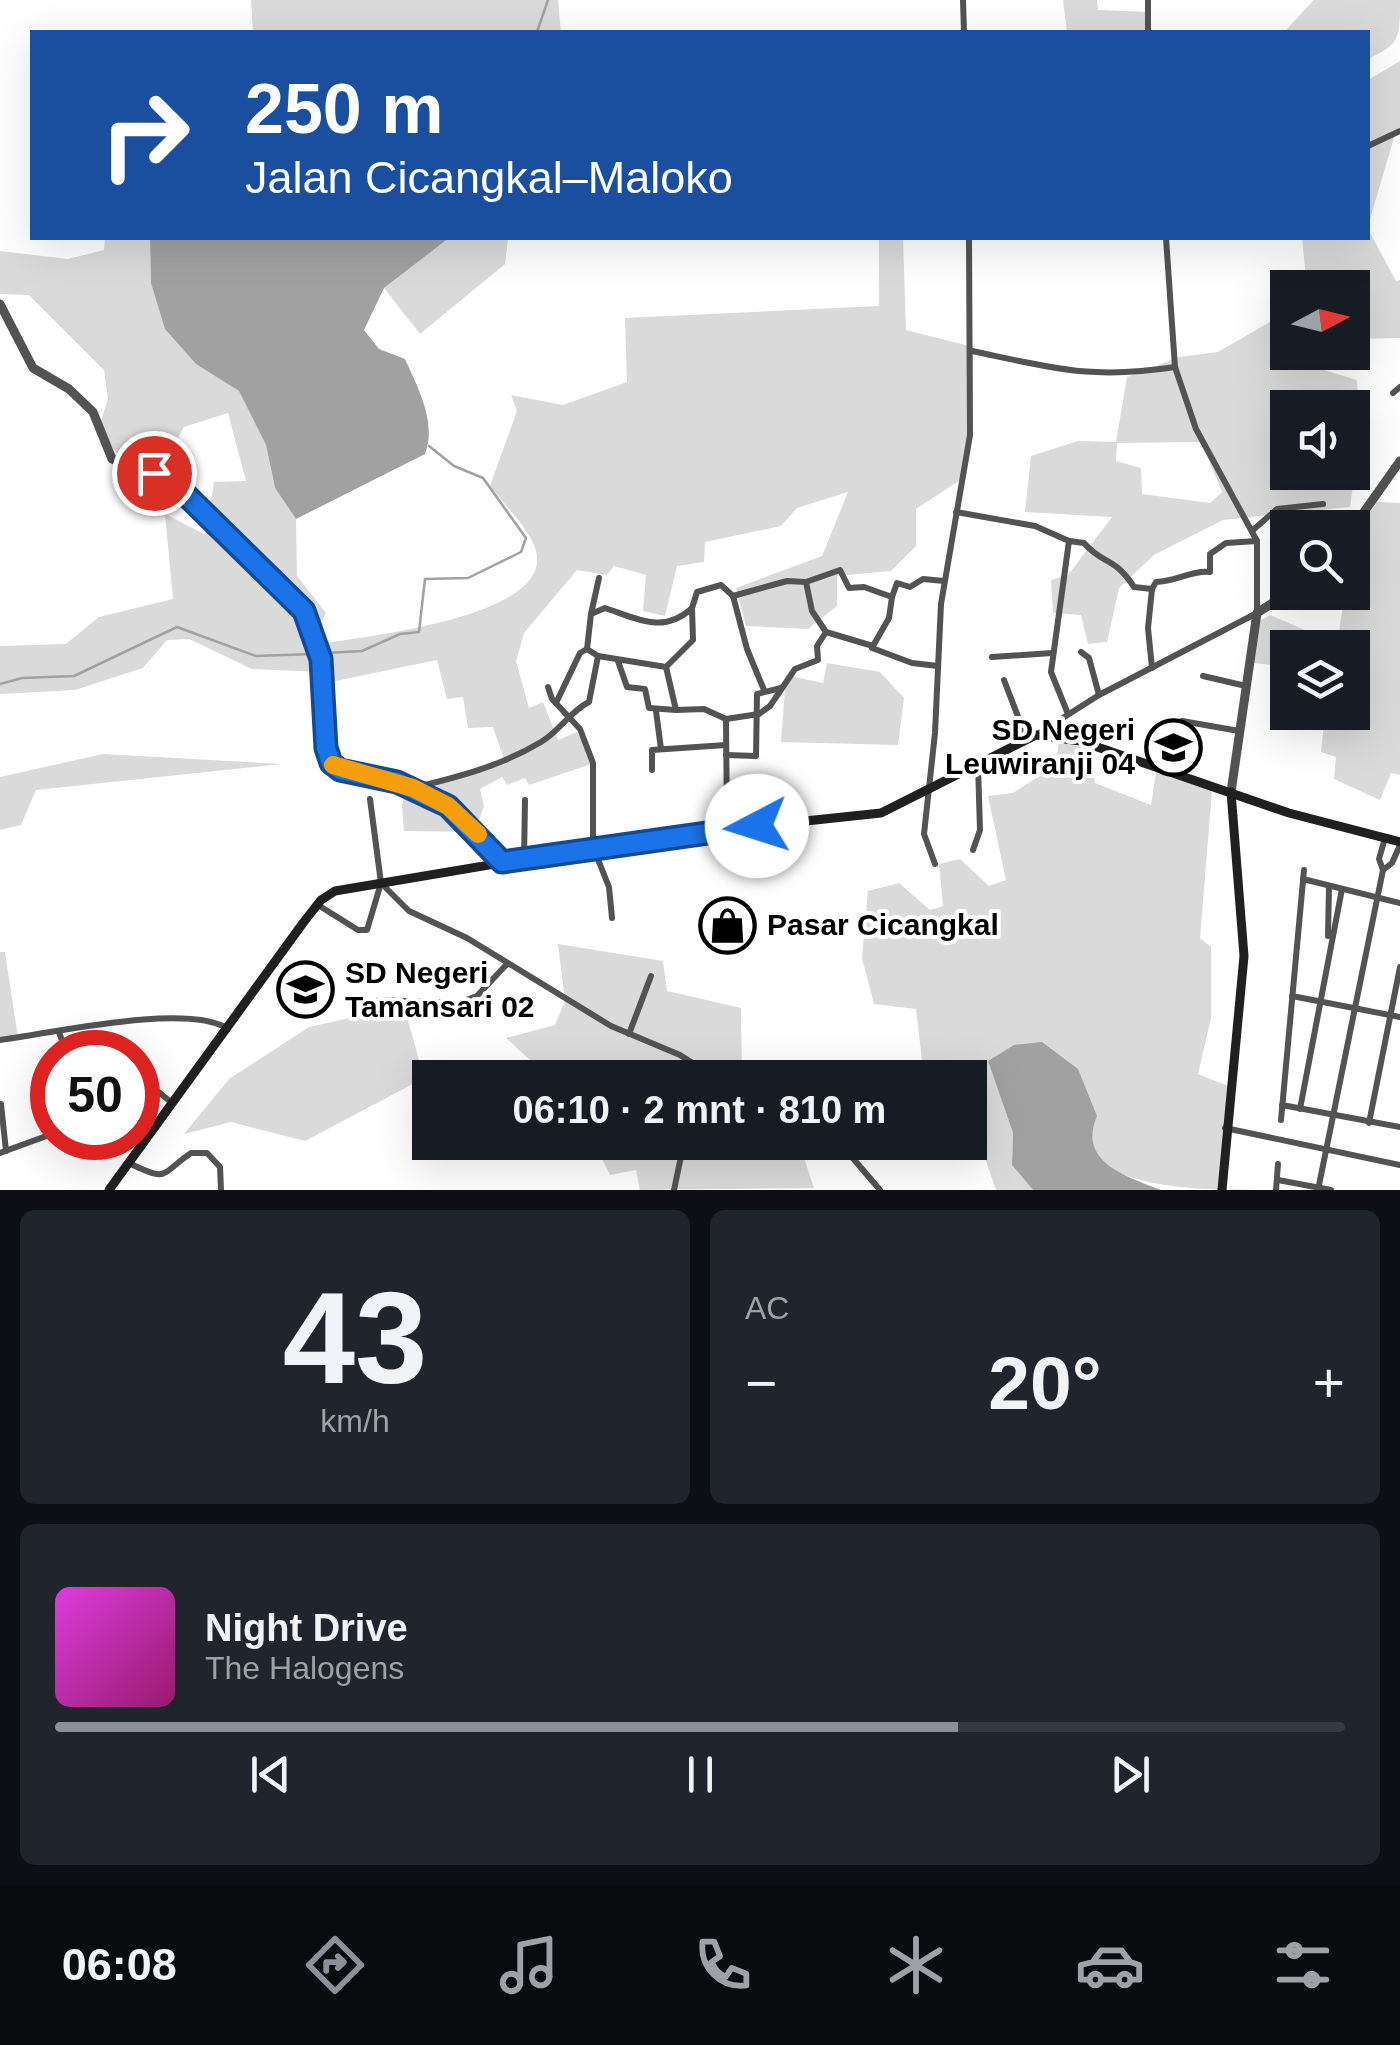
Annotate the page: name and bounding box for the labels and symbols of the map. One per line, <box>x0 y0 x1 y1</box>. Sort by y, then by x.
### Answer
north arrow <box>1270 270 1370 370</box>
pin <box>112 431 197 516</box>
place label: SD Negeri Leuwiranji 04 <box>945 713 1135 780</box>
school or university icon: SD Negeri Leuwiranji 04 <box>1144 717 1204 777</box>
position arrow <box>705 774 809 878</box>
shop icon: Pasar Cicangkal <box>698 895 758 955</box>
place label: Pasar Cicangkal <box>767 908 999 941</box>
place label: SD Negeri Tamansari 02 <box>345 956 535 1023</box>
school or university icon: SD Negeri Tamansari 02 <box>276 960 336 1020</box>
speed limit sign: 50 <box>30 1030 160 1160</box>

